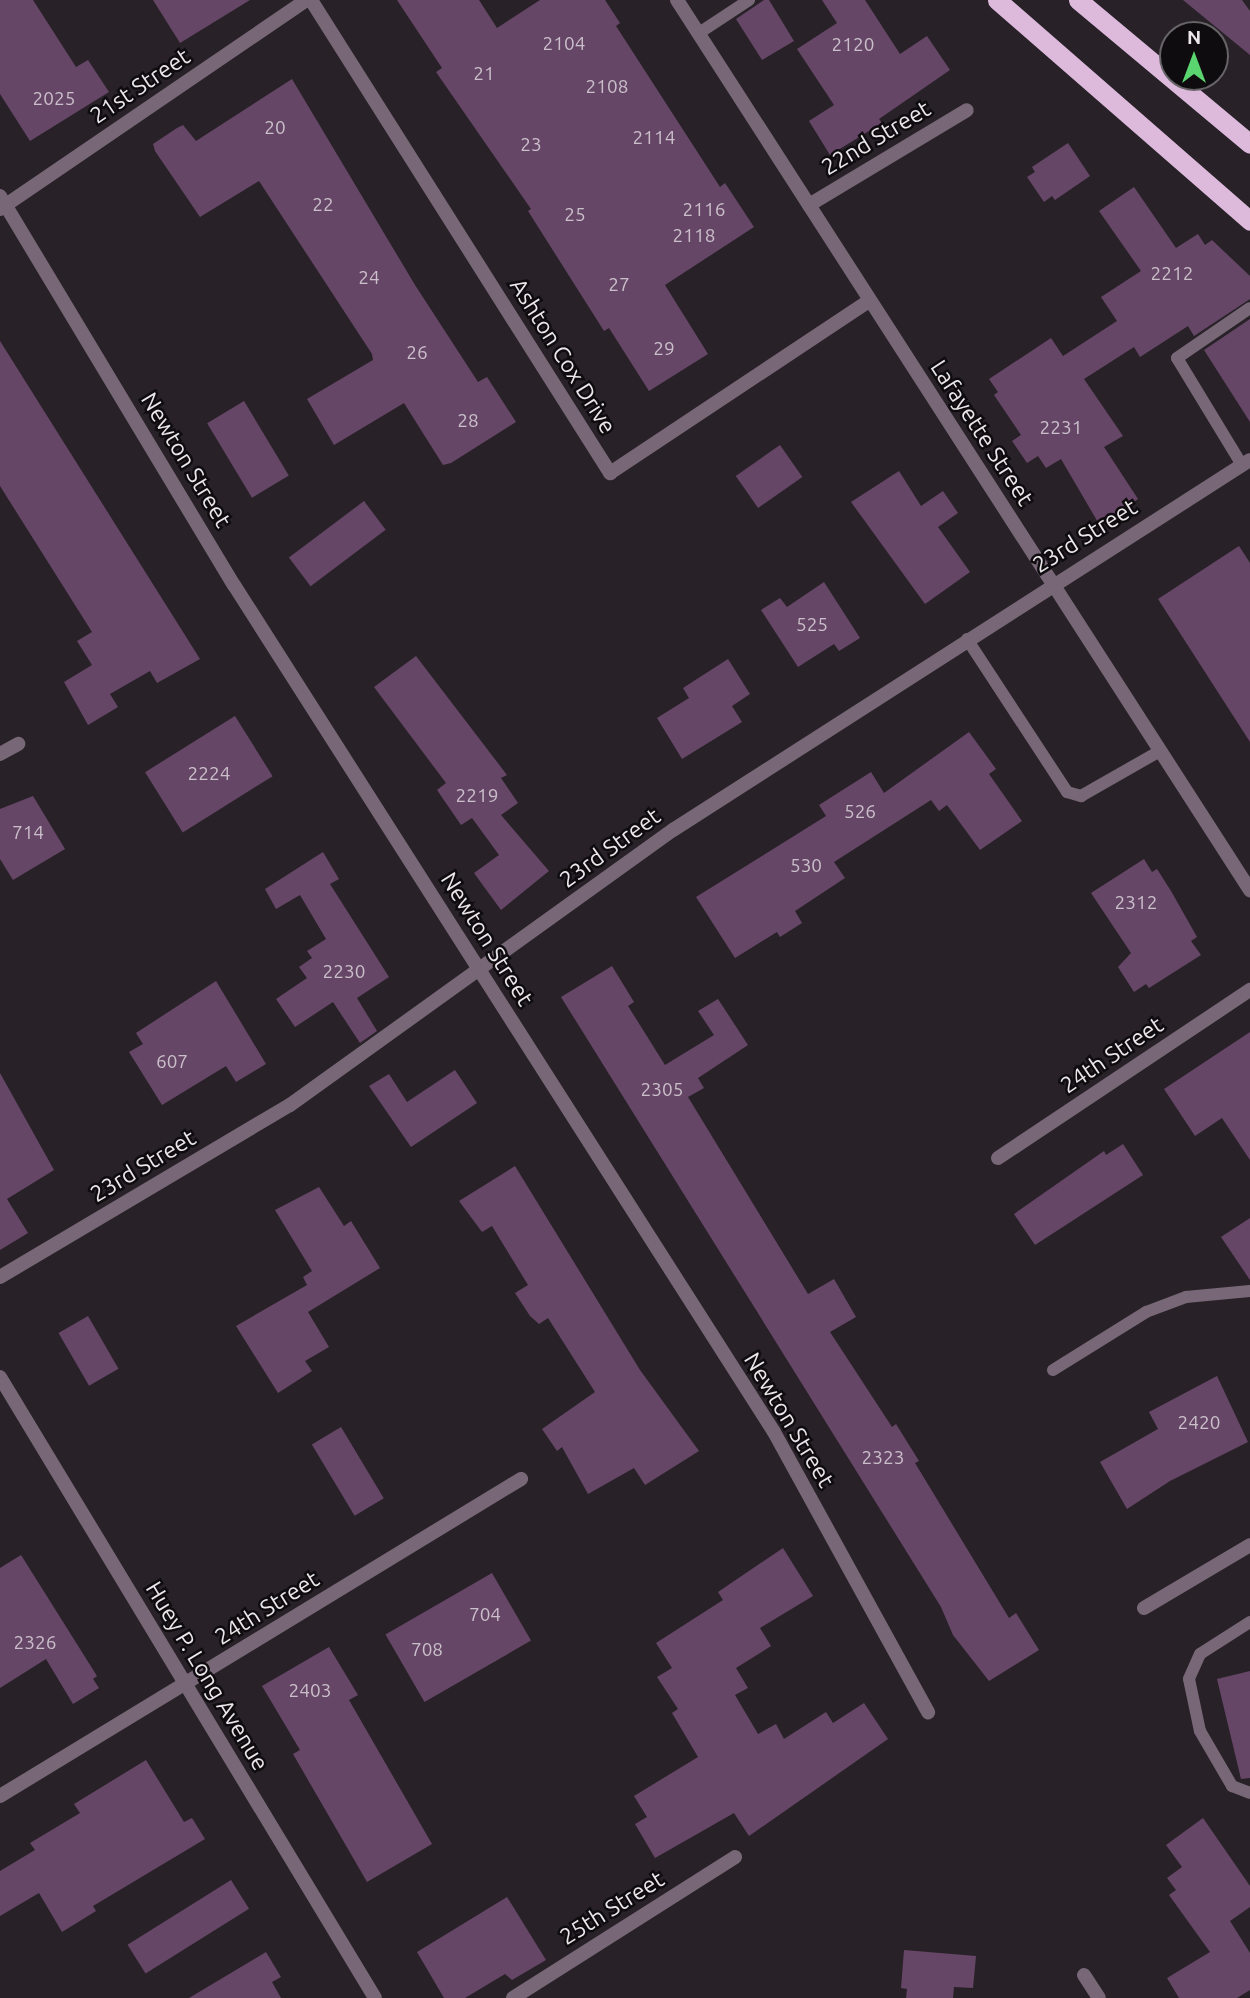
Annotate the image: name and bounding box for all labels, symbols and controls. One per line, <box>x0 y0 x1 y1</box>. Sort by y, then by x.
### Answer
north arrow <box>1159 21 1229 91</box>
text: N <box>1187 26 1201 48</box>
house number: 2104 <box>543 33 585 55</box>
house number: 2120 <box>832 34 874 56</box>
street label: 21st Street <box>85 43 195 129</box>
house number: 21 <box>473 63 495 85</box>
house number: 2108 <box>586 76 628 98</box>
house number: 2025 <box>33 88 75 110</box>
street label: 22nd Street <box>817 95 935 181</box>
house number: 20 <box>264 117 286 139</box>
house number: 2114 <box>633 127 675 149</box>
house number: 23 <box>520 134 542 156</box>
house number: 22 <box>312 194 334 216</box>
house number: 2116 <box>683 199 725 221</box>
house number: 25 <box>564 204 586 226</box>
house number: 2118 <box>673 225 715 247</box>
house number: 2212 <box>1151 263 1193 285</box>
house number: 24 <box>358 267 380 289</box>
street label: Ashton Cox Drive <box>504 273 622 439</box>
house number: 27 <box>608 274 630 296</box>
house number: 29 <box>653 338 675 360</box>
house number: 26 <box>406 342 428 364</box>
street label: Lafayette Street <box>925 355 1039 511</box>
street label: Newton Street <box>135 388 237 532</box>
house number: 28 <box>457 410 479 432</box>
house number: 2231 <box>1040 417 1082 439</box>
street label: 23rd Street <box>1028 493 1142 579</box>
house number: 525 <box>796 614 828 636</box>
house number: 2224 <box>188 763 230 785</box>
house number: 2219 <box>456 785 498 807</box>
house number: 526 <box>844 801 876 823</box>
street label: 23rd Street <box>554 802 666 894</box>
house number: 714 <box>12 822 44 844</box>
house number: 530 <box>790 855 822 877</box>
street label: Newton Street <box>435 867 539 1011</box>
house number: 2312 <box>1115 892 1157 914</box>
house number: 2230 <box>323 961 365 983</box>
street label: 24th Street <box>1056 1011 1168 1099</box>
house number: 607 <box>156 1051 188 1073</box>
house number: 2305 <box>641 1079 683 1101</box>
street label: 23rd Street <box>86 1124 200 1208</box>
street label: Newton Street <box>738 1348 840 1492</box>
house number: 2420 <box>1178 1412 1220 1434</box>
house number: 2323 <box>862 1447 904 1469</box>
street label: 24th Street <box>210 1565 324 1651</box>
street label: Huey P. Long Avenue <box>140 1577 274 1775</box>
house number: 704 <box>469 1604 501 1626</box>
house number: 2326 <box>14 1632 56 1654</box>
house number: 708 <box>411 1639 443 1661</box>
house number: 2403 <box>289 1680 331 1702</box>
street label: 25th Street <box>555 1865 669 1951</box>

